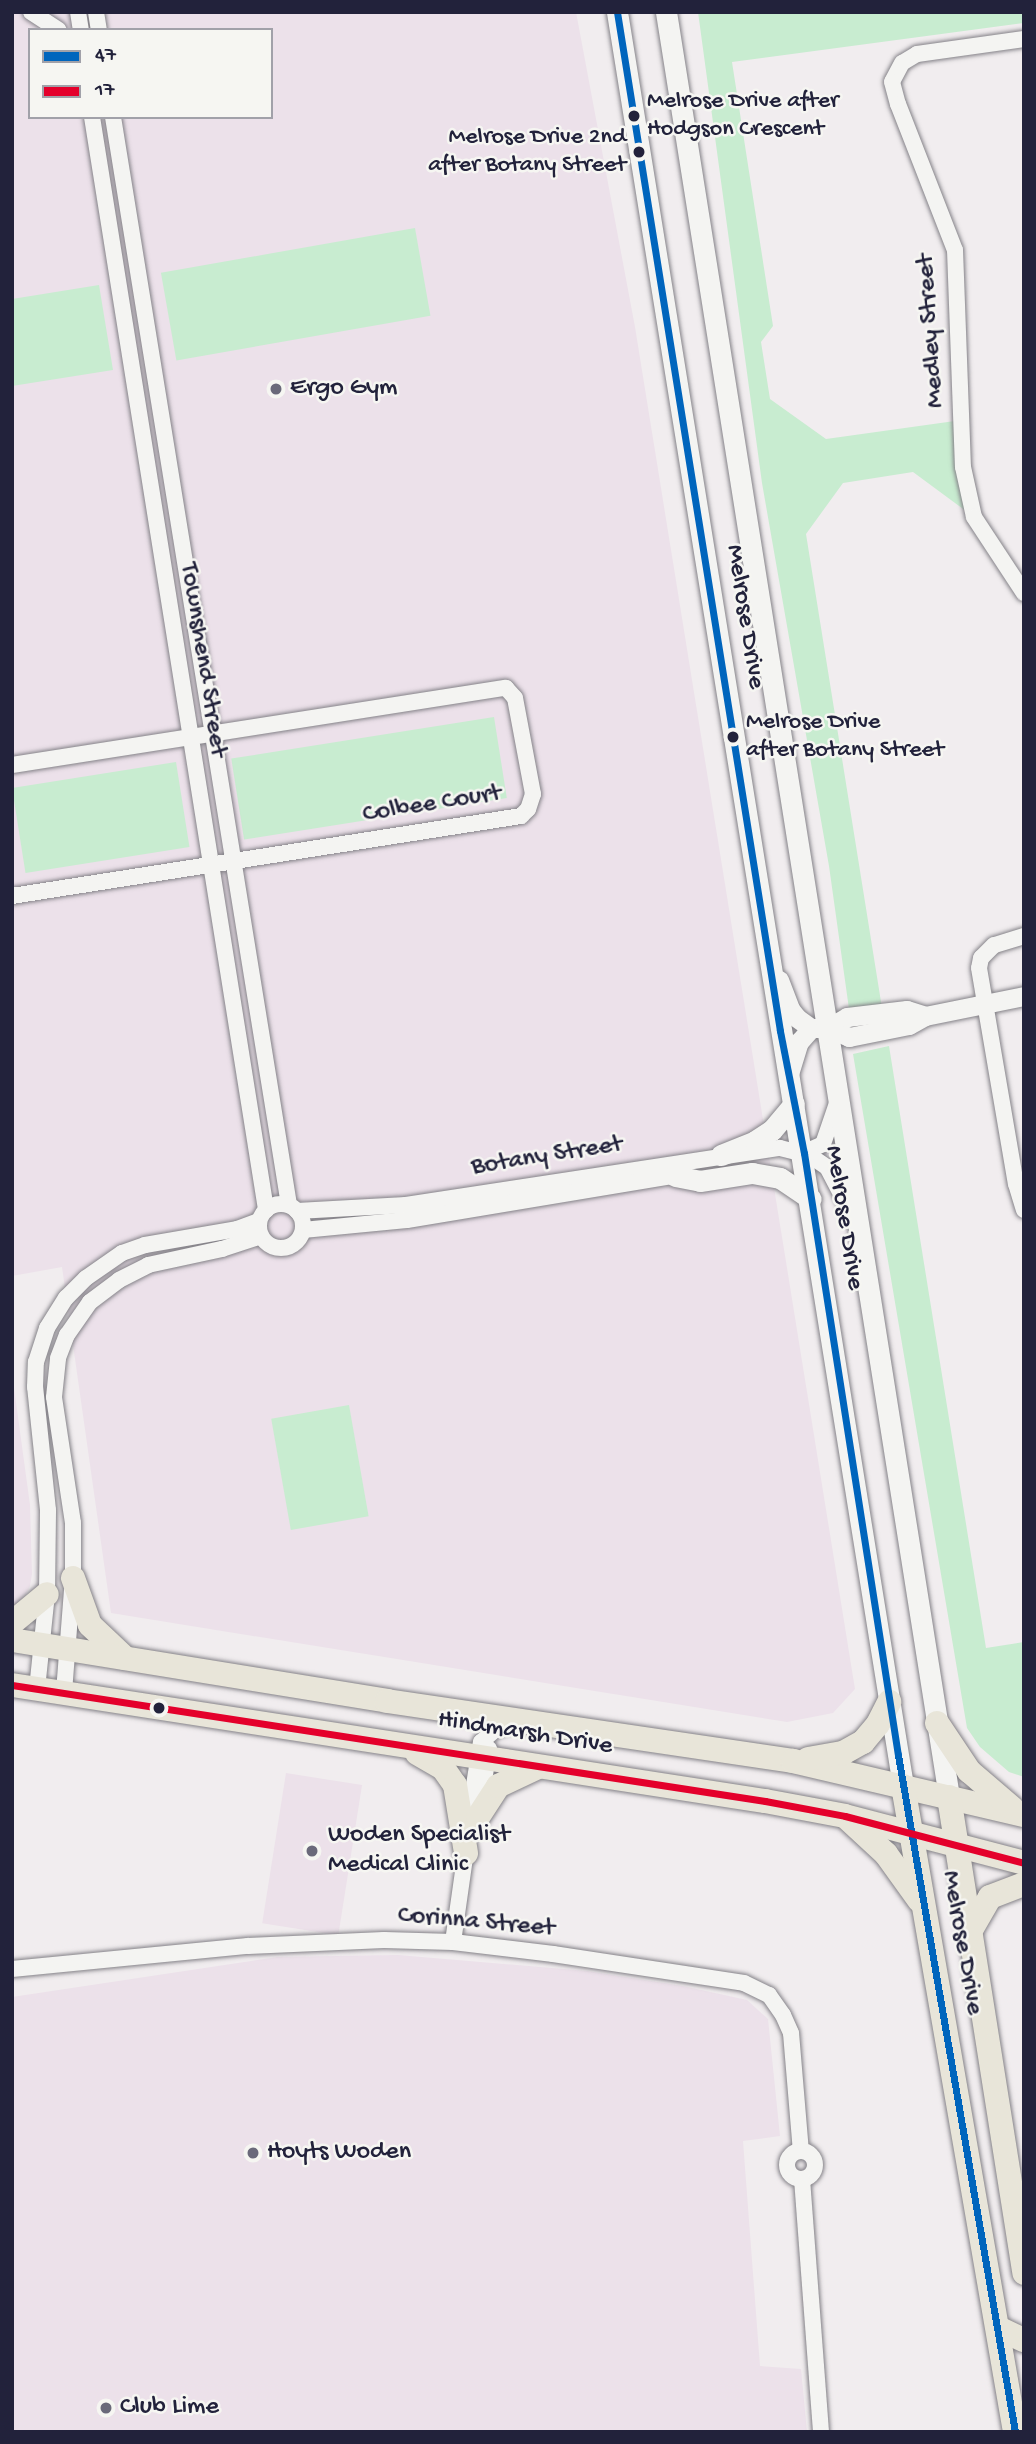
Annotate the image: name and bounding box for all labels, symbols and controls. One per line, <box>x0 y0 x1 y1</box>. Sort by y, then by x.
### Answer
legend <box>28 28 273 119</box>
text: 47 <box>95 44 116 69</box>
text: 17 <box>95 79 114 104</box>
place label: Melrose Drive after Hodgson Crescent <box>647 88 839 144</box>
marker: Melrose Drive after Hodgson Crescent <box>627 109 641 123</box>
place label: Melrose Drive 2nd after Botany Street <box>428 124 626 180</box>
marker: Melrose Drive 2nd after Botany Street <box>632 145 646 159</box>
street label: Medley Street <box>911 253 953 409</box>
place label: Ergo Gym <box>290 373 398 405</box>
marker: Ergo Gym <box>268 381 284 397</box>
street label: Melrose Drive <box>717 543 771 691</box>
street label: Townshend Street <box>171 561 233 759</box>
place label: Melrose Drive after Botany Street <box>746 709 944 765</box>
marker: Melrose Drive after Botany Street <box>726 730 740 744</box>
street label: Colbee Court <box>361 779 503 831</box>
street label: Botany Street <box>469 1130 625 1184</box>
street label: Melrose Drive <box>816 1144 870 1292</box>
unlabelled marker <box>152 1701 166 1715</box>
street label: Hindmarsh Drive <box>435 1705 615 1763</box>
place label: Woden Specialist Medical Clinic <box>328 1820 509 1882</box>
marker: Woden Specialist Medical Clinic <box>302 1841 322 1861</box>
street label: Melrose Drive <box>933 1869 989 2017</box>
street label: Corinna Street <box>396 1901 556 1945</box>
place label: Hoyts Woden <box>267 2137 411 2169</box>
marker: Hoyts Woden <box>245 2145 261 2161</box>
place label: Club Lime <box>120 2392 219 2424</box>
marker: Club Lime <box>98 2400 114 2416</box>

